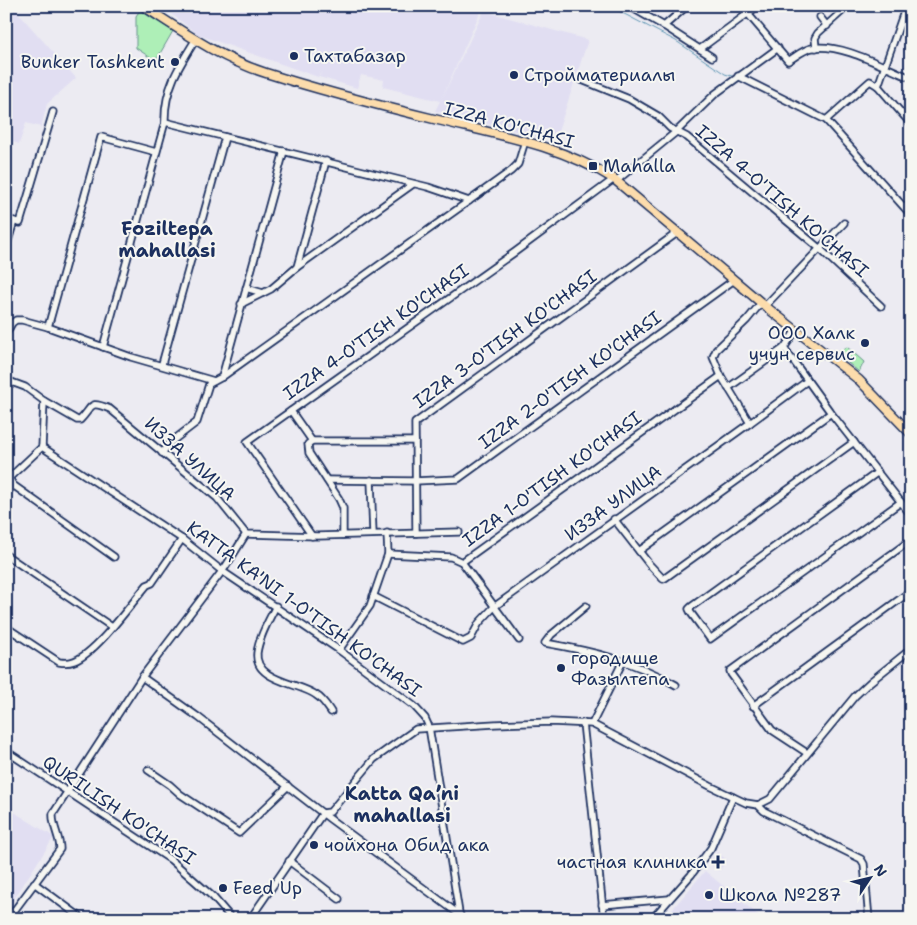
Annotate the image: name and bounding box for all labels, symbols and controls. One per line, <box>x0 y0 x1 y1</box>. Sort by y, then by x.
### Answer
place label: Тахтабазар <box>304 44 406 68</box>
place label: Bunker Tashkent <box>21 50 165 74</box>
marker: Тахтабазар <box>288 50 300 62</box>
marker: Bunker Tashkent <box>169 56 181 68</box>
place label: Стройматериалы <box>524 63 675 87</box>
marker: Стройматериалы <box>508 69 520 81</box>
street label: IZZA KO'CHASI <box>441 96 577 154</box>
street label: IZZA 4-O'TISH KO'CHASI <box>691 119 874 283</box>
place label: Mahalla <box>603 154 675 178</box>
marker: Mahalla <box>587 160 599 172</box>
district label: Foziltepa mahallasi <box>118 216 216 263</box>
street label: IZZA 4-O'TISH KO'CHASI <box>278 259 474 405</box>
street label: IZZA 3-O'TISH KO'CHASI <box>408 264 602 414</box>
street label: IZZA 2-O'TISH KO'CHASI <box>474 306 666 454</box>
place label: ООО Халк учун сервис <box>749 321 855 366</box>
marker: ООО Халк учун сервис <box>859 337 871 349</box>
street label: IZZA 1-O'TISH KO'CHASI <box>458 406 646 552</box>
street label: ИЗЗА УЛИЦА <box>139 412 241 506</box>
street label: ИЗЗА УЛИЦА <box>560 460 666 546</box>
street label: KATTA KA'NI 1-O'TISH KO'CHASI <box>182 516 426 702</box>
place label: городище Фазылтепа <box>571 646 669 691</box>
marker: городище Фазылтепа <box>555 662 567 674</box>
street label: QURILISH KO'CHASI <box>38 750 200 870</box>
district label: Katta Qaʼni mahallasi <box>345 781 459 828</box>
place label: чойхона Обид ака <box>324 833 489 857</box>
marker: чойхона Обид ака <box>308 839 320 851</box>
place label: частная клиника <box>557 850 707 874</box>
north arrow <box>844 852 894 902</box>
marker: частная клиника <box>711 855 725 869</box>
text: N <box>870 861 891 880</box>
place label: Feed Up <box>233 876 302 900</box>
marker: Feed Up <box>217 882 229 894</box>
place label: Школа №287 <box>719 883 841 907</box>
marker: Школа №287 <box>703 889 715 901</box>

